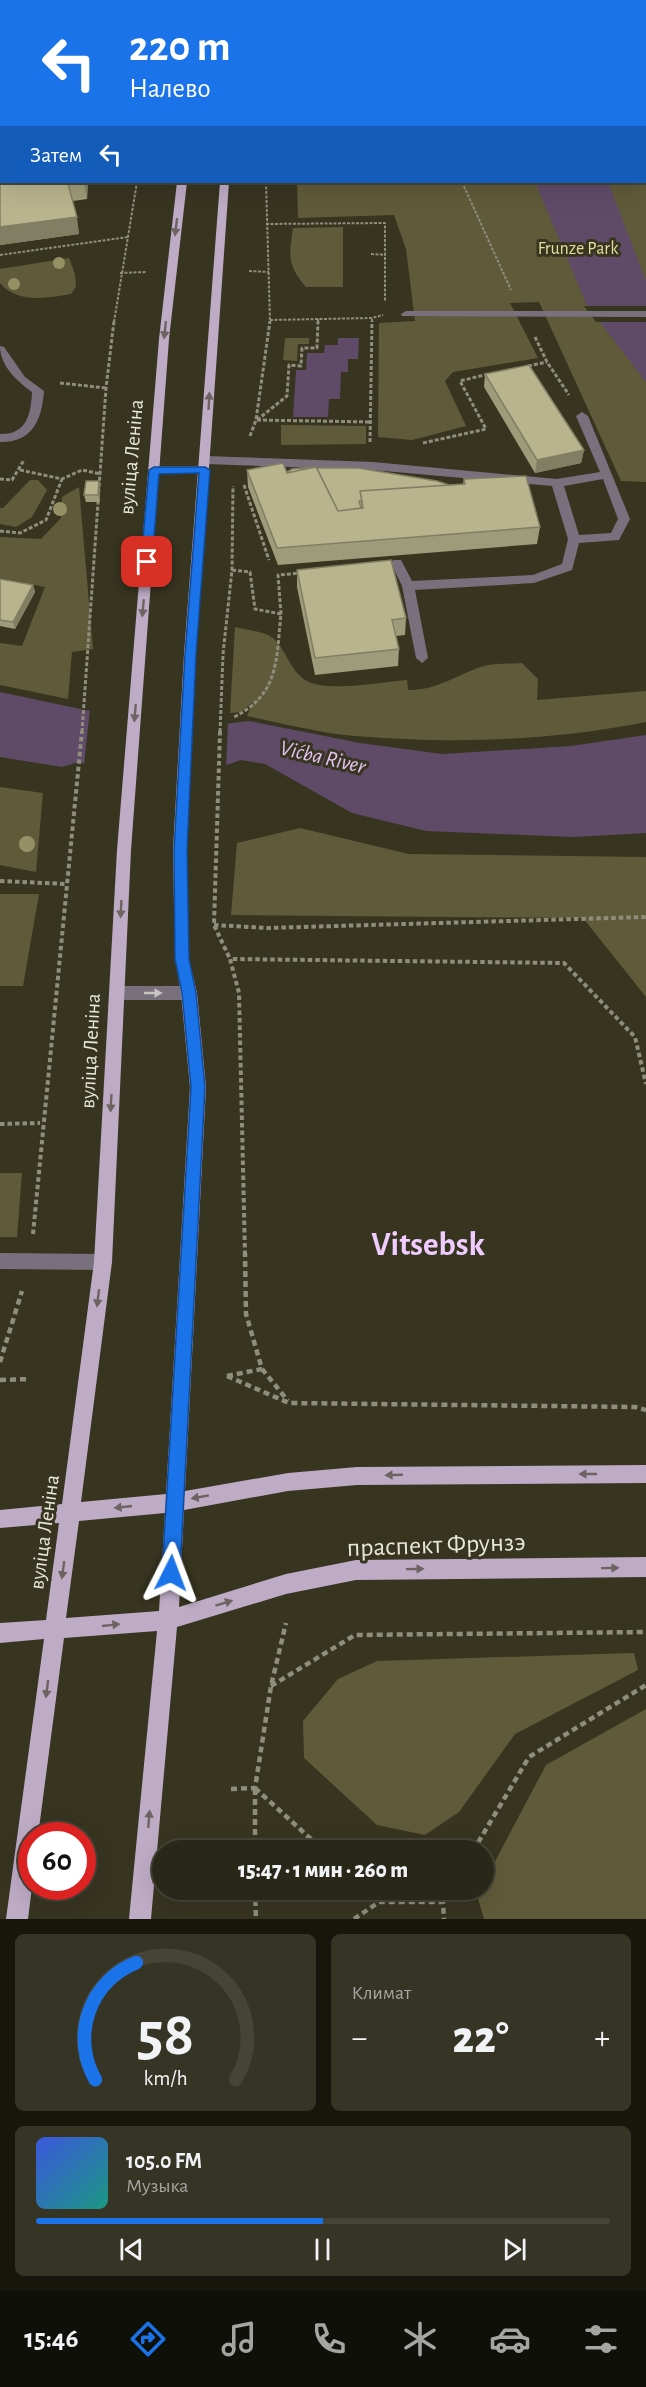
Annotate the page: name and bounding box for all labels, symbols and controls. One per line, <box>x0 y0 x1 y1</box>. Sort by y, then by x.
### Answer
icon: left <box>30 24 108 102</box>
text: 220 m <box>129 26 231 68</box>
text: Налево <box>129 75 211 102</box>
icon: left <box>94 138 127 171</box>
text: Затем <box>30 144 82 166</box>
one-way arrow <box>172 217 181 236</box>
park label: Frunze Park <box>538 240 619 258</box>
one-way arrow <box>160 320 170 339</box>
one-way arrow <box>204 392 214 411</box>
street label: вуліца Леніна <box>116 398 147 516</box>
pin <box>121 536 172 587</box>
icon: arrive <box>130 545 163 578</box>
one-way arrow <box>138 598 148 617</box>
one-way arrow <box>130 703 139 722</box>
water label: Vićba River <box>278 736 368 778</box>
one-way arrow <box>116 899 125 918</box>
one-way arrow <box>144 988 163 998</box>
street label: вуліца Леніна <box>77 992 104 1109</box>
one-way arrow <box>106 1094 116 1113</box>
district label: Vitsebsk <box>371 1229 485 1262</box>
one-way arrow <box>93 1288 103 1307</box>
one-way arrow <box>578 1469 597 1479</box>
one-way arrow <box>384 1470 403 1480</box>
street label: вуліца Леніна <box>26 1473 63 1591</box>
one-way arrow <box>191 1493 210 1502</box>
one-way arrow <box>114 1502 133 1512</box>
street label: праспект Фрунзэ <box>346 1529 526 1561</box>
position arrow <box>139 1541 203 1605</box>
one-way arrow <box>59 1561 68 1580</box>
one-way arrow <box>600 1563 619 1572</box>
one-way arrow <box>405 1564 424 1574</box>
one-way arrow <box>215 1598 233 1607</box>
one-way arrow <box>102 1620 121 1630</box>
one-way arrow <box>42 1679 52 1698</box>
one-way arrow <box>144 1809 154 1828</box>
speed limit sign: 60 <box>18 1822 96 1900</box>
text: 15:47 · 1 мин · 260 m <box>238 1859 408 1881</box>
text: Климат <box>352 1983 411 2003</box>
text: 58 <box>136 2004 194 2066</box>
text: 22° <box>453 2016 509 2061</box>
text: − <box>352 2022 367 2055</box>
text: + <box>594 2022 610 2055</box>
text: km/h <box>143 2068 187 2089</box>
text: 105.0 FM <box>126 2150 202 2172</box>
text: Музыка <box>126 2176 188 2196</box>
icon: previous <box>115 2233 148 2266</box>
icon: pause <box>306 2233 339 2266</box>
icon: next <box>498 2233 531 2266</box>
icon: directions <box>127 2318 169 2360</box>
icon: music <box>218 2318 260 2360</box>
icon: phone <box>308 2318 350 2360</box>
icon: climate <box>399 2318 441 2360</box>
icon: car <box>489 2318 531 2360</box>
icon: filters <box>580 2318 622 2360</box>
text: 15:46 <box>24 2325 78 2352</box>

